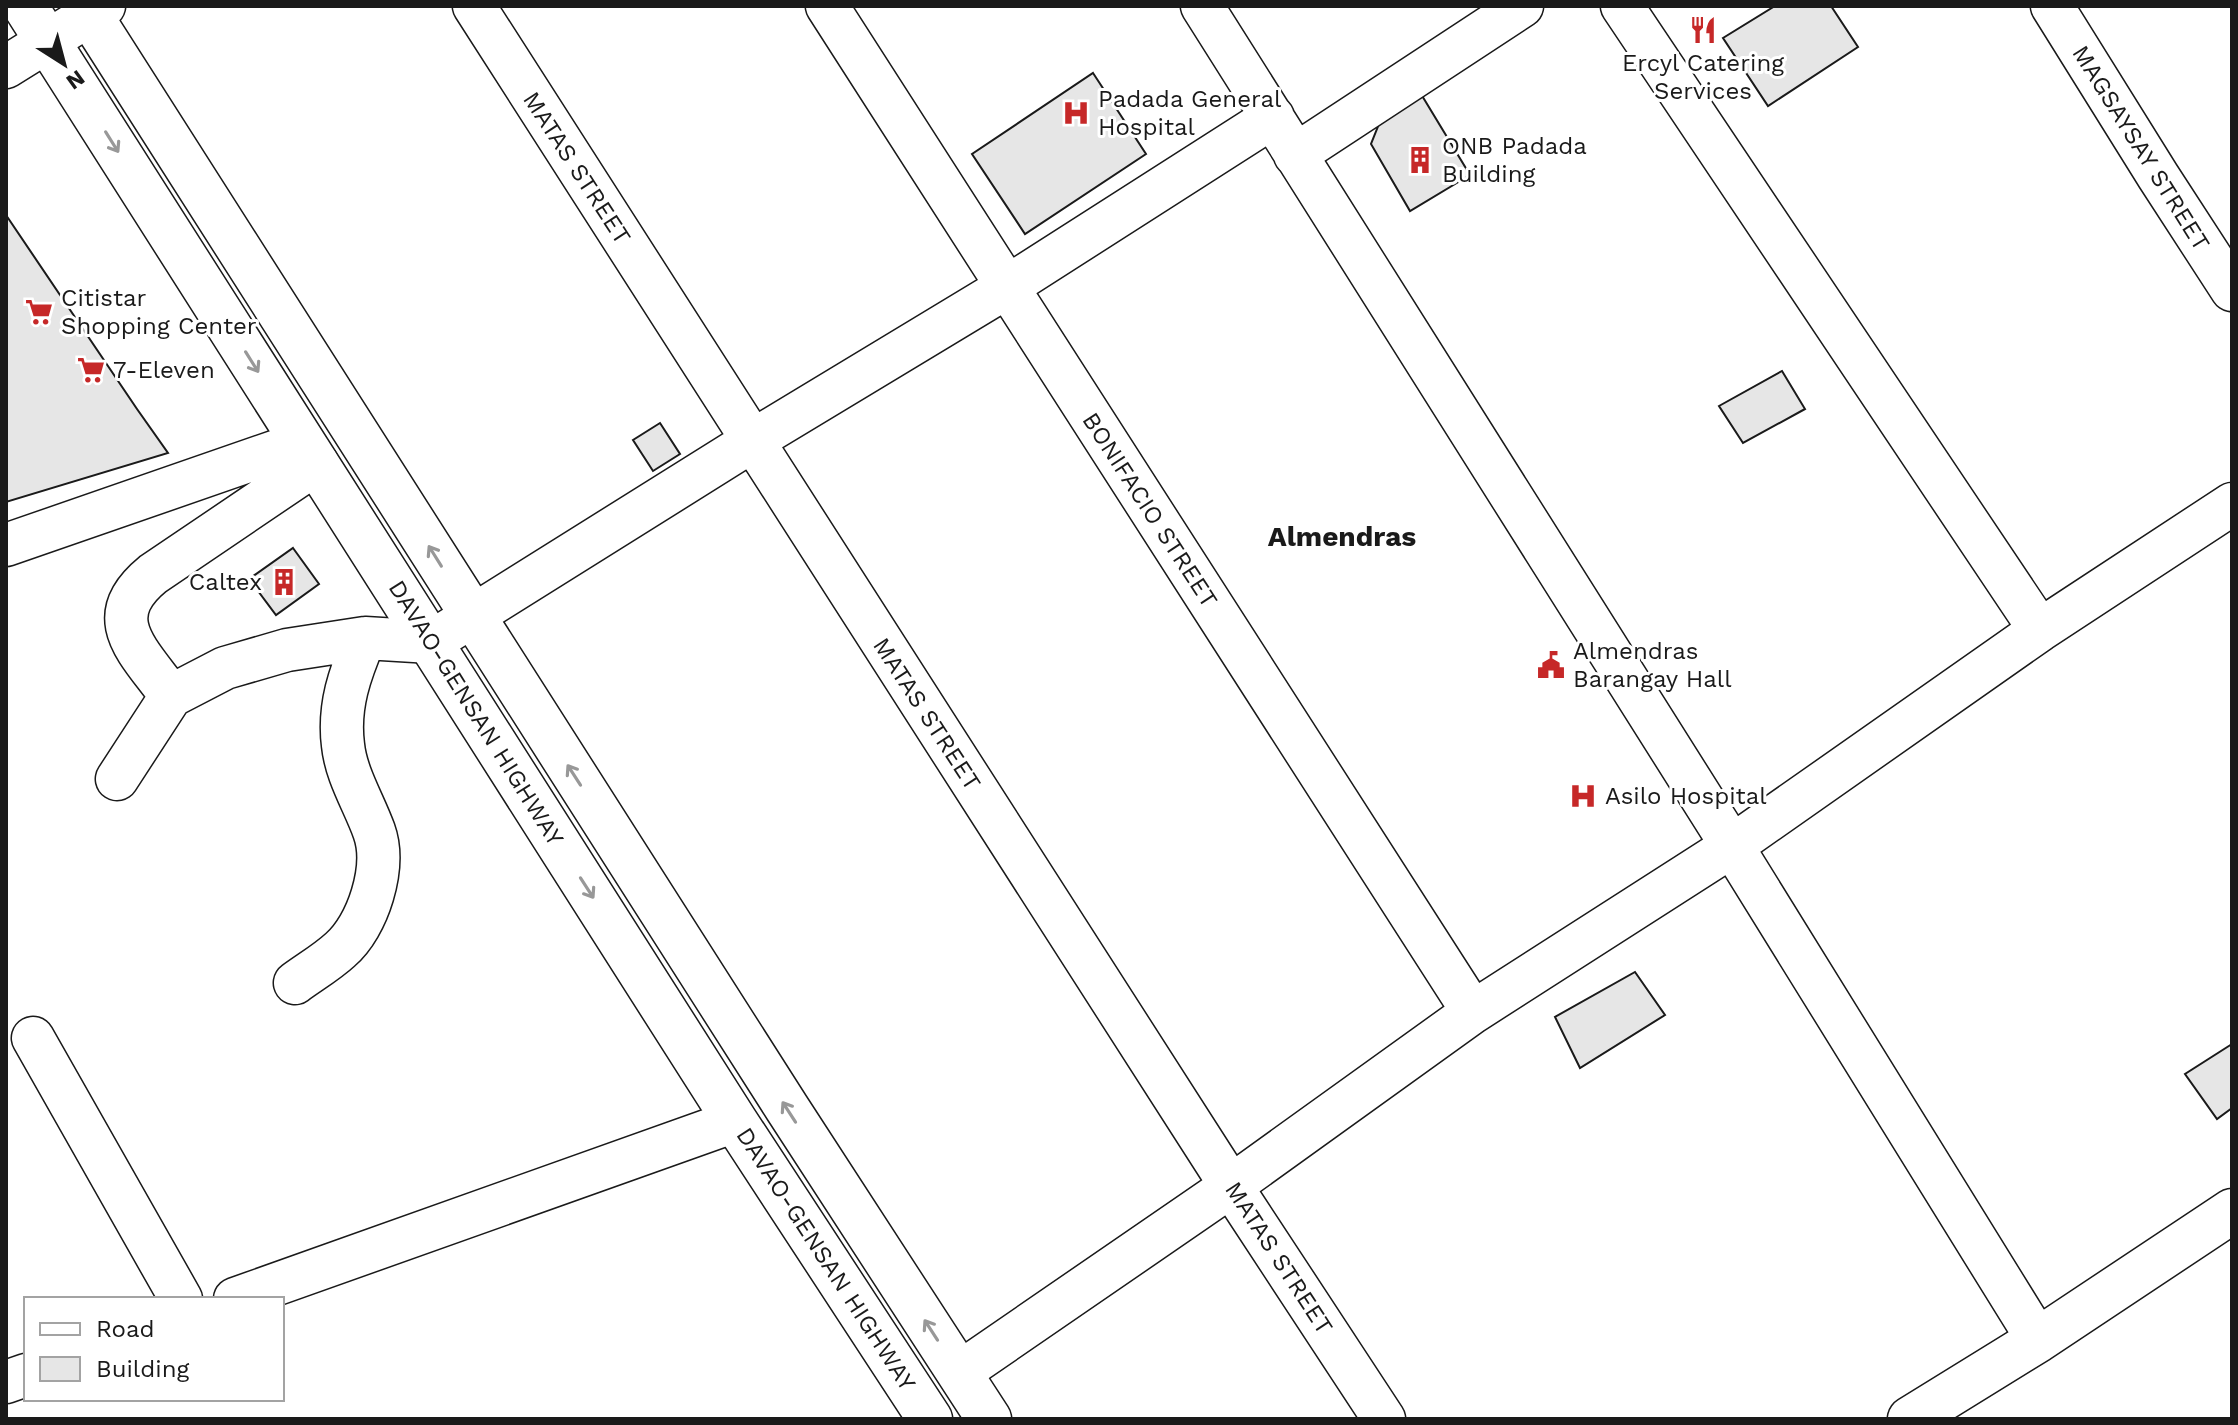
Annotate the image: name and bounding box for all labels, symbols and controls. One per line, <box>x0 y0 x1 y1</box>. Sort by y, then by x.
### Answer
restaurant icon: Ercyl Catering Services <box>1688 15 1718 45</box>
north arrow <box>24 24 104 104</box>
street label: MAGSAYSAY STREET <box>2066 40 2216 256</box>
place label: Ercyl Catering Services <box>1622 49 1784 105</box>
text: N <box>62 65 89 95</box>
place label: Padada General Hospital <box>1098 85 1282 141</box>
street label: MATAS STREET <box>517 87 637 249</box>
hospital icon: Padada General Hospital <box>1061 98 1091 128</box>
one-way arrow <box>105 130 121 153</box>
place label: ONB Padada Building <box>1442 132 1587 188</box>
building icon: ONB Padada Building <box>1405 145 1435 175</box>
place label: Citistar Shopping Center <box>61 284 257 340</box>
supermarket icon: Citistar Shopping Center <box>24 297 54 327</box>
one-way arrow <box>243 350 260 372</box>
supermarket icon: 7-Eleven <box>76 355 106 385</box>
place label: 7-Eleven <box>113 356 215 384</box>
street label: BONIFACIO STREET <box>1077 407 1223 613</box>
district label: Almendras <box>1268 520 1416 553</box>
one-way arrow <box>426 545 443 567</box>
building icon: Caltex <box>269 567 299 597</box>
place label: Caltex <box>189 568 262 596</box>
street label: DAVAO-GENSAN HIGHWAY <box>383 575 570 851</box>
street label: MATAS STREET <box>867 633 987 795</box>
place label: Almendras Barangay Hall <box>1573 637 1732 693</box>
public building icon: Almendras Barangay Hall <box>1536 650 1566 680</box>
one-way arrow <box>566 764 582 787</box>
hospital icon: Asilo Hospital <box>1568 781 1598 811</box>
place label: Asilo Hospital <box>1605 782 1767 810</box>
one-way arrow <box>579 876 595 899</box>
one-way arrow <box>781 1101 797 1124</box>
street label: DAVAO-GENSAN HIGHWAY <box>730 1122 922 1396</box>
street label: MATAS STREET <box>1219 1177 1339 1339</box>
legend <box>24 1297 284 1401</box>
text: Road <box>96 1315 155 1343</box>
one-way arrow <box>923 1319 939 1342</box>
text: Building <box>96 1355 189 1383</box>

